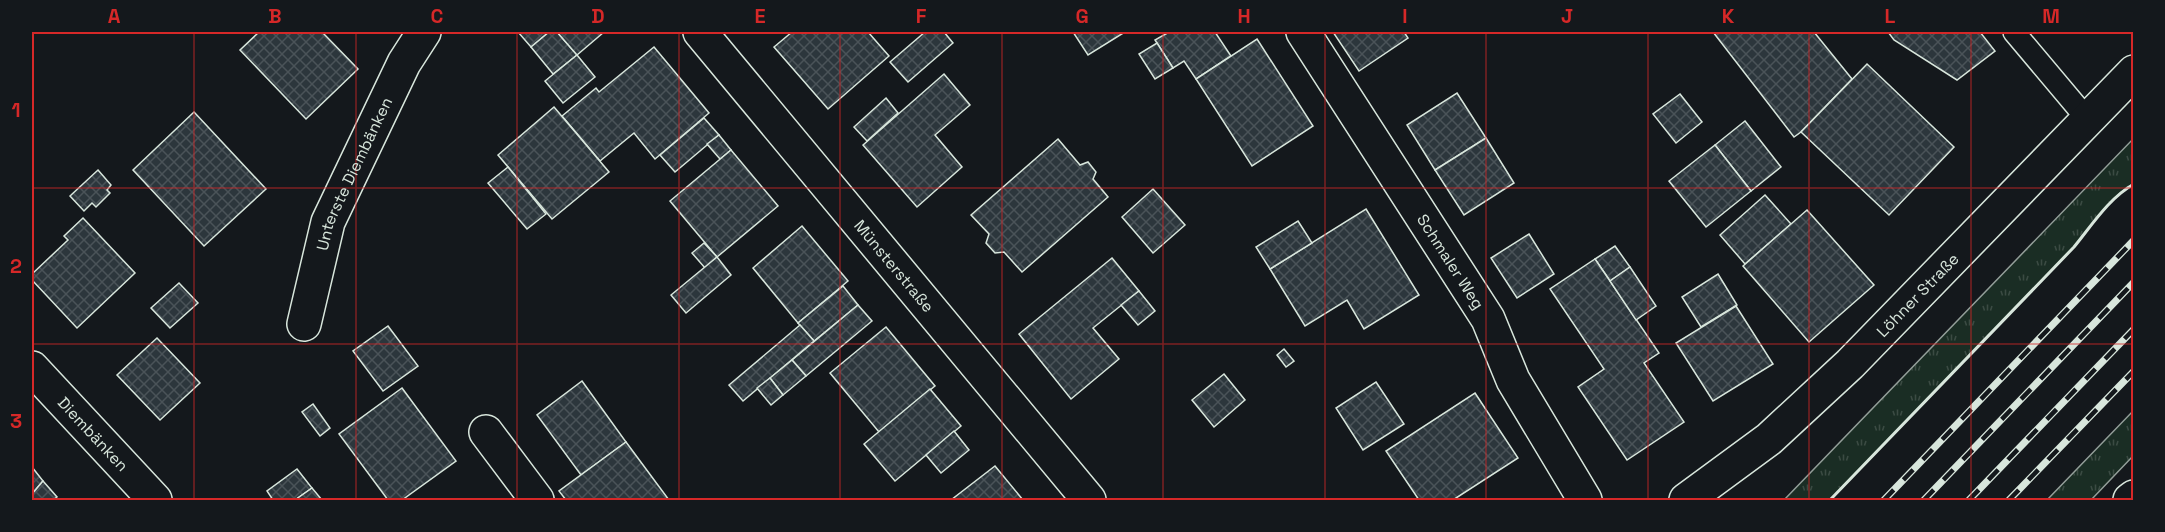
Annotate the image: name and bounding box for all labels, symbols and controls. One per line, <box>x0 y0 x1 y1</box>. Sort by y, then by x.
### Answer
text: A <box>108 3 121 29</box>
text: B <box>268 3 282 29</box>
text: C <box>431 3 444 29</box>
text: D <box>591 3 605 29</box>
text: E <box>754 3 766 29</box>
text: F <box>916 3 927 29</box>
text: G <box>1075 3 1089 29</box>
text: H <box>1237 3 1251 29</box>
text: I <box>1402 3 1408 29</box>
text: J <box>1561 3 1573 29</box>
text: K <box>1722 3 1735 29</box>
text: L <box>1885 3 1896 29</box>
text: M <box>2042 3 2060 29</box>
street label: Unterste Diembänken <box>312 94 397 253</box>
text: 1 <box>11 97 21 123</box>
street label: Schmaler Weg <box>1412 210 1489 313</box>
street label: Münsterstraße <box>849 215 939 317</box>
street label: Löhner Straße <box>1872 249 1963 342</box>
text: 2 <box>10 253 22 279</box>
street label: Diembänken <box>53 392 133 476</box>
text: 3 <box>10 408 22 434</box>

